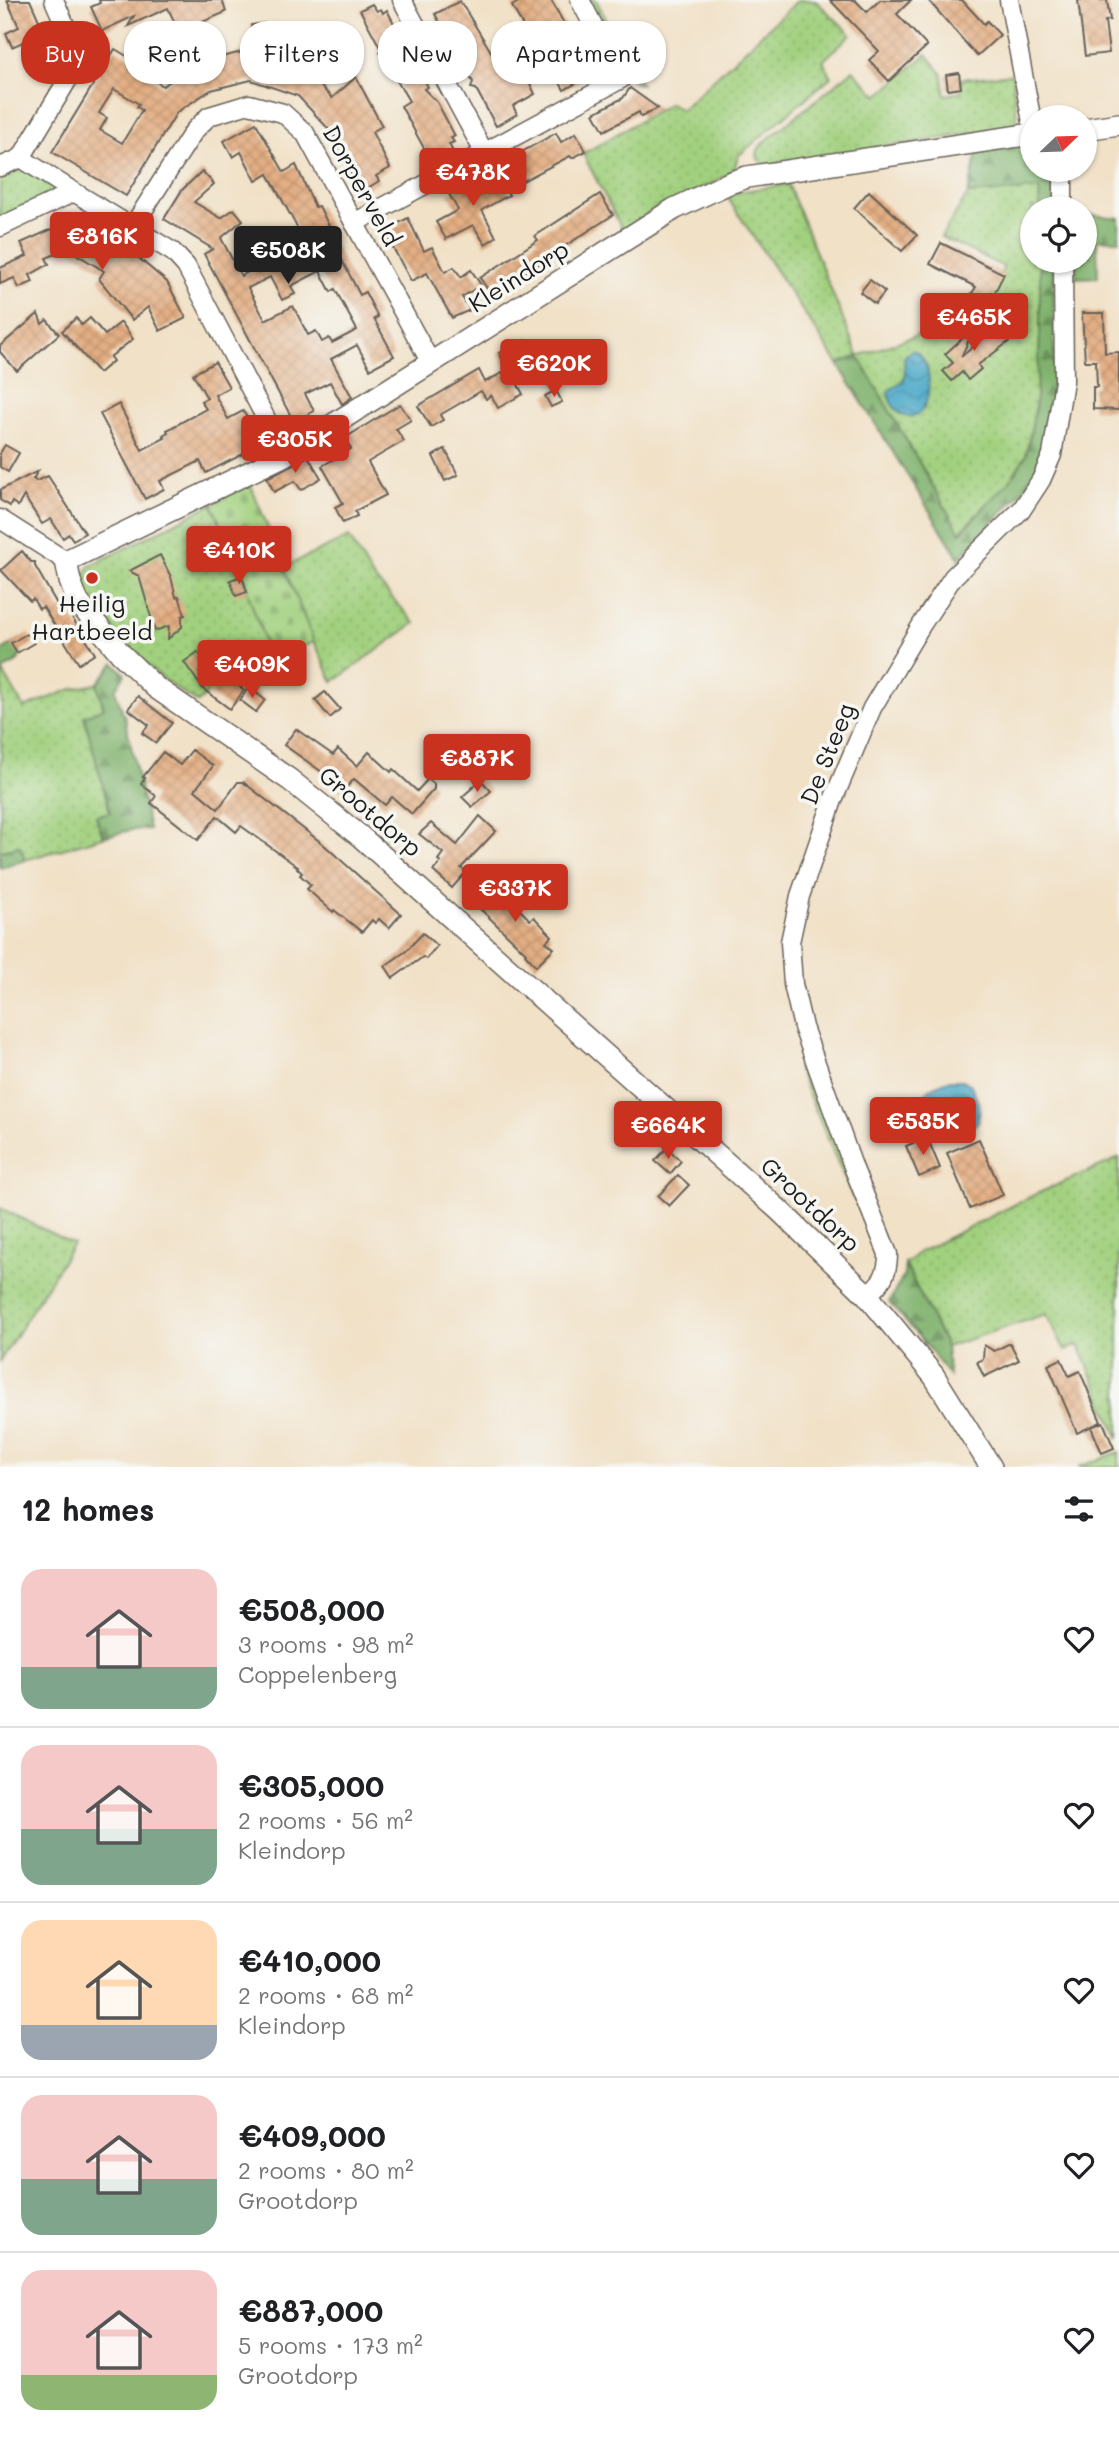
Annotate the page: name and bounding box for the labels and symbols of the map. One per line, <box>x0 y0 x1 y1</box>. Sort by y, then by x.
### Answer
north arrow <box>1020 105 1097 182</box>
street label: Dorperveld <box>316 119 408 251</box>
pin: €478K <box>424 148 522 208</box>
pin: €816K <box>53 212 151 272</box>
pin: €508K <box>239 226 337 286</box>
street label: Kleindorp <box>462 233 574 319</box>
pin: €465K <box>925 294 1023 353</box>
pin: €620K <box>505 340 603 399</box>
pin: €305K <box>246 416 344 475</box>
pin: €410K <box>190 526 288 586</box>
marker: Heilig Hartbeeld <box>84 570 100 586</box>
place label: Heilig Hartbeeld <box>32 587 152 646</box>
pin: €409K <box>203 640 301 700</box>
street label: De Steeg <box>792 698 861 809</box>
pin: €887K <box>428 734 526 794</box>
street label: Grootdorp <box>313 759 429 863</box>
pin: €337K <box>466 864 564 924</box>
pin: €535K <box>874 1098 972 1157</box>
pin: €664K <box>619 1102 717 1161</box>
street label: Grootdorp <box>755 1150 867 1258</box>

